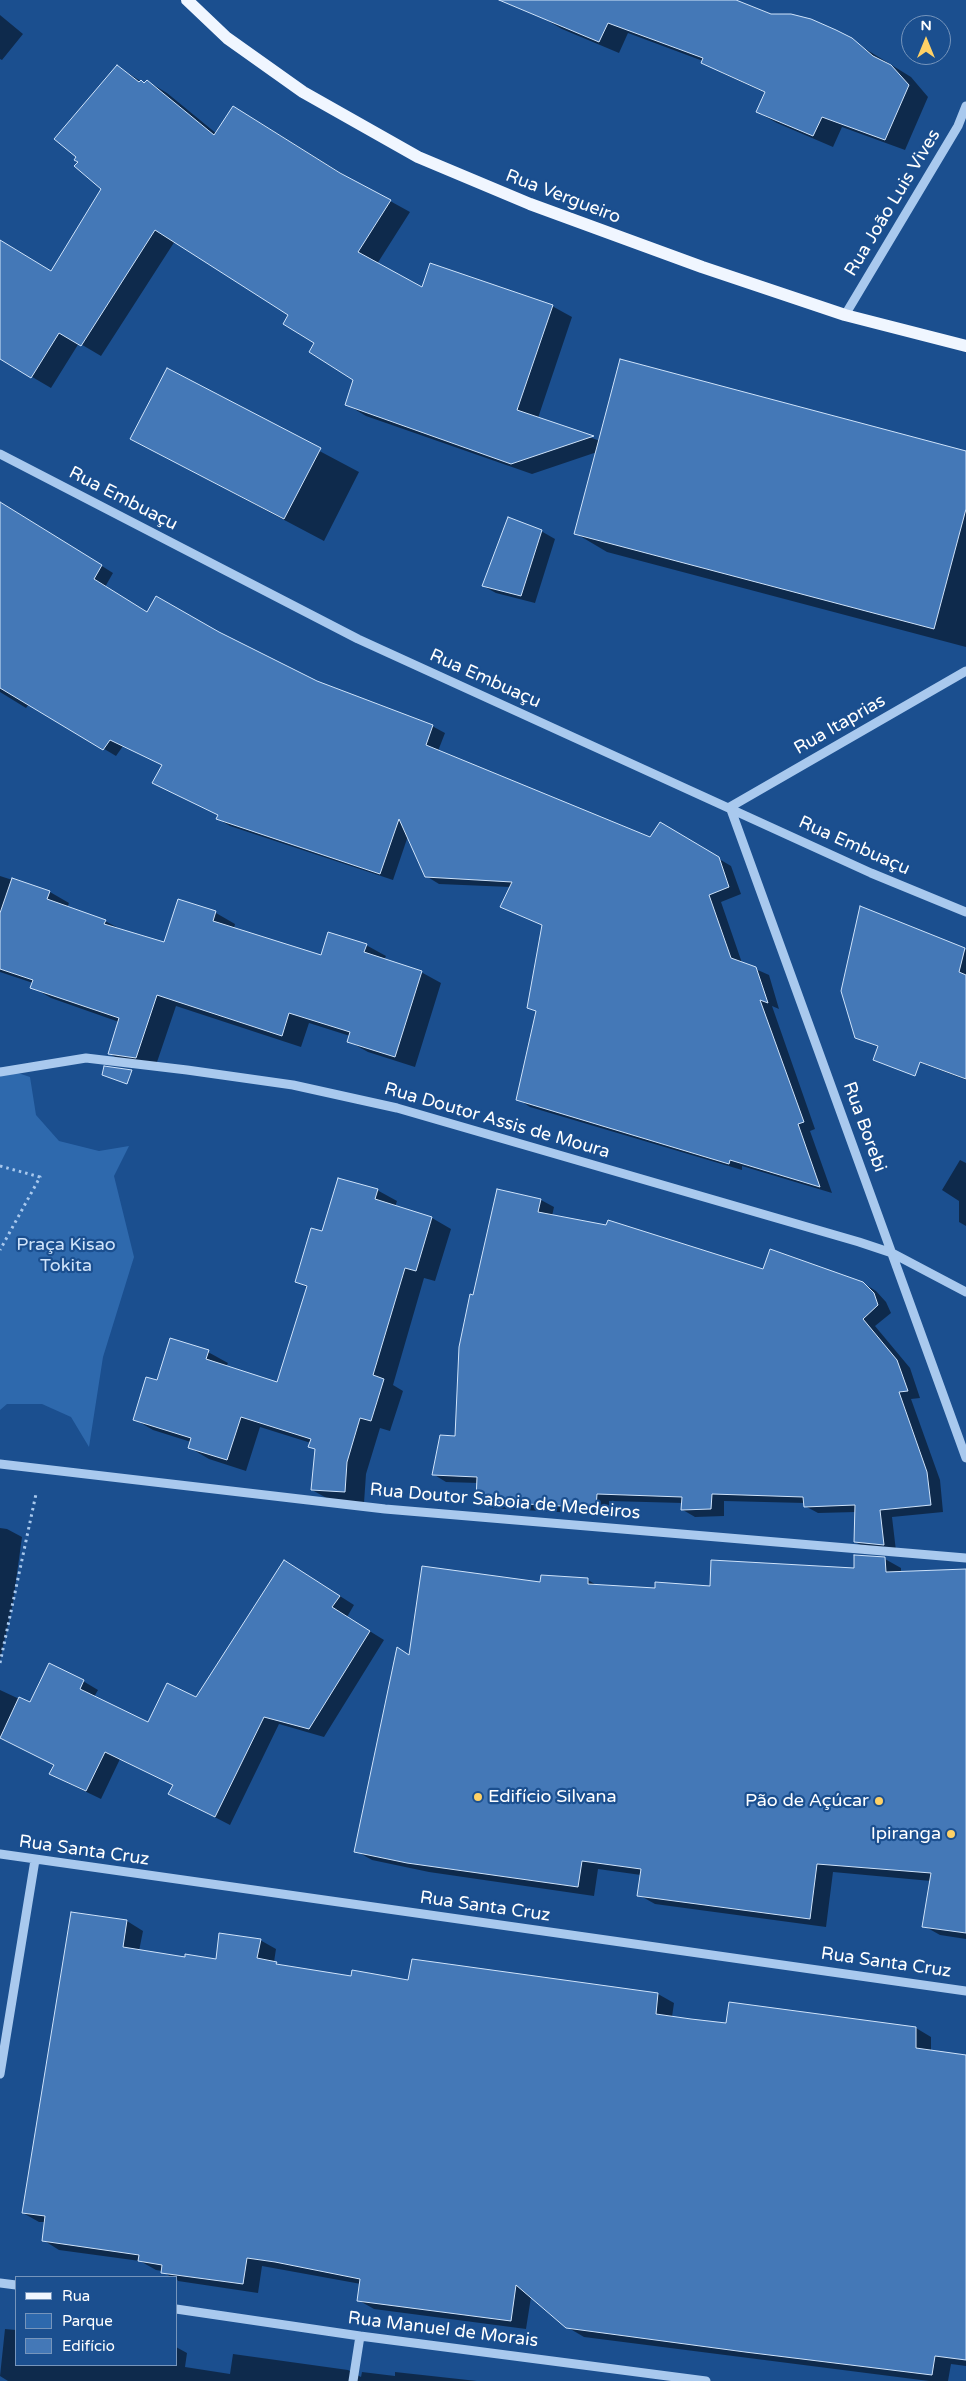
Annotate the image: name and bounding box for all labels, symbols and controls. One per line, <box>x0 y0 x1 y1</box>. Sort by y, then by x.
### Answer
north arrow <box>901 15 951 65</box>
text: N <box>920 17 932 34</box>
street label: Rua João Luis Vives <box>841 126 945 280</box>
street label: Rua Vergueiro <box>502 165 624 229</box>
street label: Rua Embuaçu <box>65 462 181 536</box>
street label: Rua Embuaçu <box>426 645 544 713</box>
street label: Rua Itaprias <box>790 690 890 760</box>
street label: Rua Embuaçu <box>795 812 913 880</box>
street label: Rua Doutor Assis de Moura <box>382 1078 612 1164</box>
street label: Rua Borebi <box>838 1079 890 1175</box>
park label: Praça Kisao Tokita <box>16 1234 116 1276</box>
street label: Rua Doutor Saboia de Medeiros <box>369 1479 641 1525</box>
place label: Edifício Silvana <box>488 1786 617 1808</box>
place label: Pão de Açúcar <box>745 1790 869 1812</box>
marker: Edifício Silvana <box>472 1791 484 1803</box>
marker: Pão de Açúcar <box>873 1795 885 1807</box>
place label: Ipiranga <box>871 1823 941 1845</box>
marker: Ipiranga <box>945 1828 957 1840</box>
street label: Rua Santa Cruz <box>17 1831 151 1871</box>
street label: Rua Santa Cruz <box>418 1887 552 1927</box>
street label: Rua Santa Cruz <box>819 1943 953 1983</box>
legend <box>15 2276 178 2366</box>
text: Rua <box>62 2287 90 2305</box>
street label: Rua Manuel de Morais <box>347 2308 539 2352</box>
text: Parque <box>62 2312 113 2330</box>
text: Edifício <box>62 2337 115 2355</box>

